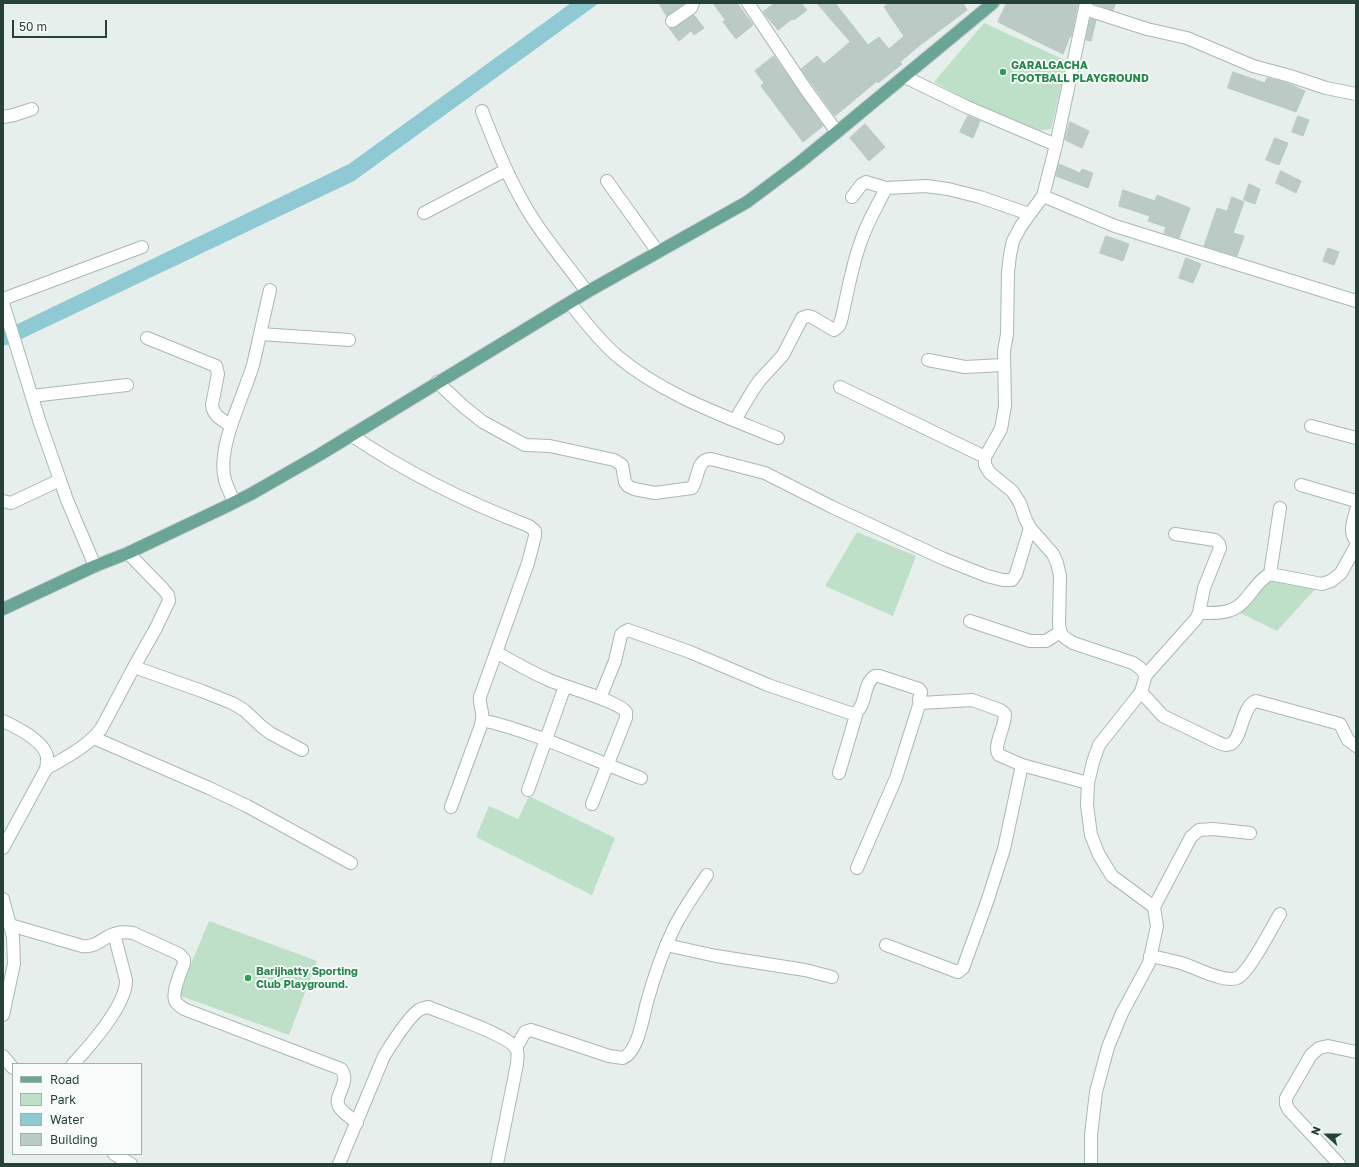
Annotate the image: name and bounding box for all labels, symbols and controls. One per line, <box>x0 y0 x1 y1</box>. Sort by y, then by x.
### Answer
scale bar <box>14 12 109 38</box>
text: 50 m <box>19 19 47 34</box>
place label: GARALGACHA FOOTBALL PLAYGROUND <box>1011 59 1149 85</box>
marker: GARALGACHA FOOTBALL PLAYGROUND <box>998 67 1008 77</box>
place label: Barijhatty Sporting Club Playground. <box>256 965 358 991</box>
marker: Barijhatty Sporting Club Playground. <box>243 973 253 983</box>
legend <box>12 1063 142 1155</box>
text: Road <box>50 1072 79 1087</box>
text: Park <box>50 1092 76 1107</box>
text: Water <box>50 1112 84 1127</box>
north arrow <box>1307 1115 1347 1155</box>
text: N <box>1308 1124 1323 1137</box>
text: Building <box>50 1132 98 1147</box>

